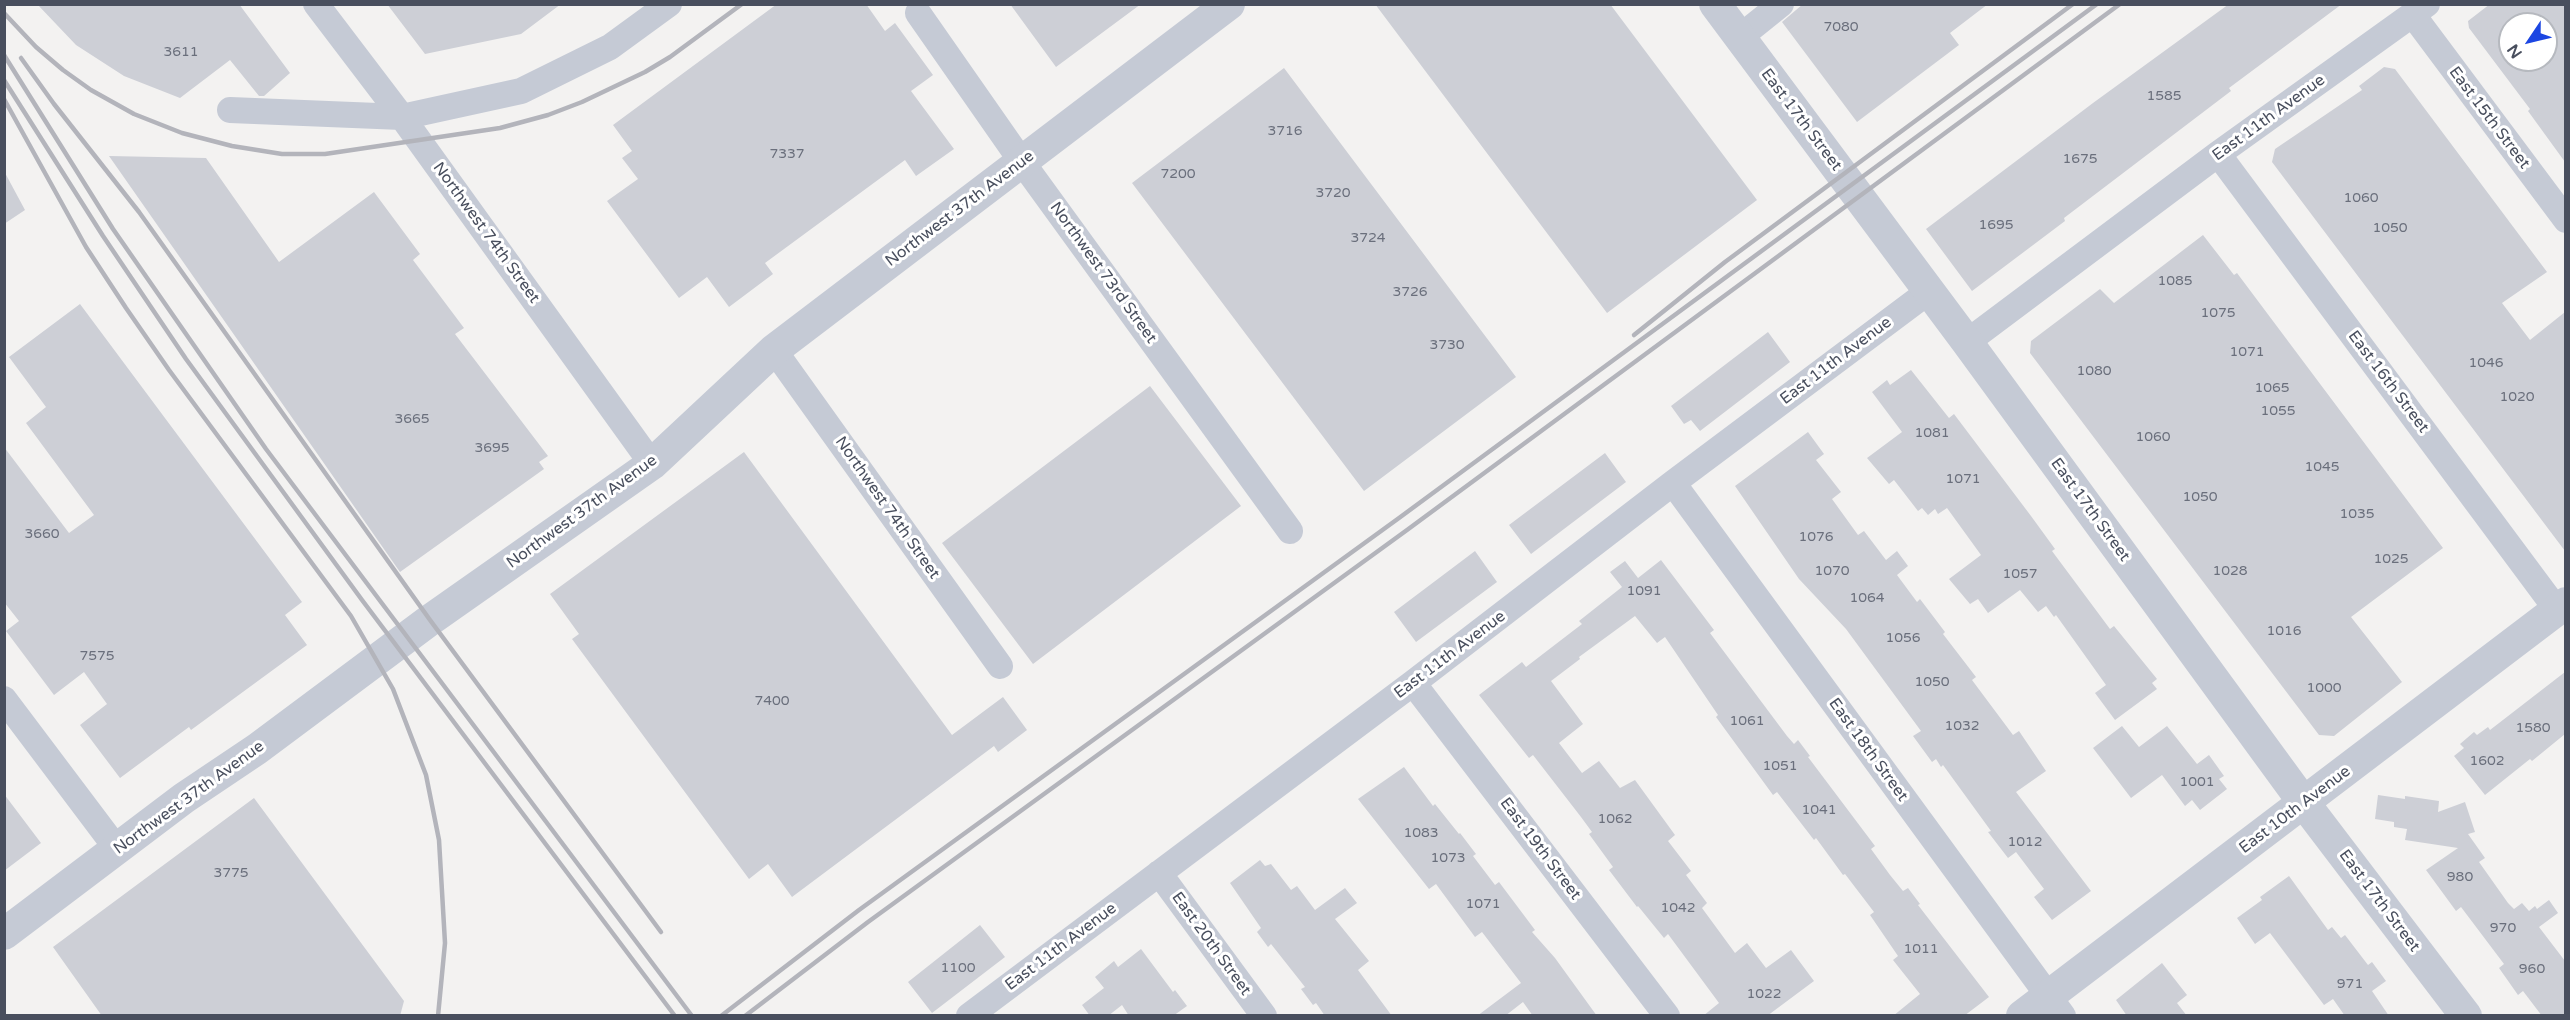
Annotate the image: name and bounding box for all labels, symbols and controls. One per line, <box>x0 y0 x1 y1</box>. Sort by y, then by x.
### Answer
north arrow <box>2498 12 2558 72</box>
house number: 7080 <box>1823 19 1859 35</box>
text: N <box>2503 40 2527 62</box>
house number: 3611 <box>163 44 199 60</box>
street label: East 15th Street <box>2444 63 2534 173</box>
street label: East 17th Street <box>1756 65 1846 175</box>
street label: East 11th Avenue <box>2209 71 2329 165</box>
house number: 1585 <box>2146 88 2182 104</box>
house number: 3716 <box>1267 123 1303 139</box>
house number: 7337 <box>769 146 805 162</box>
street label: Northwest 37th Avenue <box>882 147 1038 271</box>
house number: 1675 <box>2062 151 2098 167</box>
street label: Northwest 74th Street <box>428 159 544 307</box>
house number: 7200 <box>1160 166 1196 182</box>
house number: 3720 <box>1315 185 1351 201</box>
house number: 1060 <box>2343 190 2379 206</box>
street label: Northwest 73rd Street <box>1045 199 1161 347</box>
house number: 1695 <box>1978 217 2014 233</box>
house number: 1050 <box>2372 220 2408 236</box>
house number: 3724 <box>1350 230 1386 246</box>
house number: 1085 <box>2157 273 2193 289</box>
house number: 3726 <box>1392 284 1428 300</box>
house number: 1075 <box>2200 305 2236 321</box>
street label: East 11th Avenue <box>1777 313 1895 409</box>
street label: East 16th Street <box>2343 327 2433 437</box>
house number: 3730 <box>1429 337 1465 353</box>
house number: 1071 <box>2229 344 2265 360</box>
house number: 1046 <box>2468 355 2504 371</box>
house number: 1080 <box>2076 363 2112 379</box>
house number: 1065 <box>2254 380 2290 396</box>
house number: 1020 <box>2499 389 2535 405</box>
house number: 1055 <box>2260 403 2296 419</box>
house number: 3665 <box>394 411 430 427</box>
house number: 1081 <box>1914 425 1950 441</box>
house number: 1060 <box>2135 429 2171 445</box>
street label: Northwest 74th Street <box>831 433 943 583</box>
house number: 3695 <box>474 440 510 456</box>
street label: Northwest 37th Avenue <box>503 451 661 573</box>
street label: East 17th Street <box>2046 455 2134 565</box>
house number: 1045 <box>2304 459 2340 475</box>
house number: 1071 <box>1945 471 1981 487</box>
house number: 1050 <box>2182 489 2218 505</box>
house number: 1035 <box>2339 506 2375 522</box>
house number: 3660 <box>24 526 60 542</box>
house number: 1076 <box>1798 529 1834 545</box>
house number: 1025 <box>2373 551 2409 567</box>
house number: 1070 <box>1814 563 1850 579</box>
house number: 1028 <box>2212 563 2248 579</box>
house number: 1057 <box>2002 566 2038 582</box>
house number: 1091 <box>1626 583 1662 599</box>
house number: 1064 <box>1849 590 1885 606</box>
street label: East 11th Avenue <box>1391 607 1509 703</box>
house number: 1016 <box>2266 623 2302 639</box>
house number: 1056 <box>1885 630 1921 646</box>
house number: 7575 <box>79 648 115 664</box>
house number: 1050 <box>1914 674 1950 690</box>
house number: 1000 <box>2306 680 2342 696</box>
house number: 7400 <box>754 693 790 709</box>
street label: East 18th Street <box>1824 695 1912 805</box>
house number: 1061 <box>1729 713 1765 729</box>
house number: 1032 <box>1944 718 1980 734</box>
house number: 1580 <box>2515 720 2551 736</box>
street label: Northwest 37th Avenue <box>110 737 268 859</box>
house number: 1602 <box>2469 753 2505 769</box>
house number: 1051 <box>1762 758 1798 774</box>
street label: East 10th Avenue <box>2236 762 2354 858</box>
house number: 1001 <box>2179 774 2215 790</box>
street label: East 19th Street <box>1495 794 1585 904</box>
house number: 1041 <box>1801 802 1837 818</box>
house number: 1062 <box>1597 811 1633 827</box>
house number: 1083 <box>1403 825 1439 841</box>
house number: 1012 <box>2007 834 2043 850</box>
street label: East 17th Street <box>2334 846 2424 956</box>
house number: 1073 <box>1430 850 1466 866</box>
house number: 3775 <box>213 865 249 881</box>
house number: 980 <box>2447 869 2473 885</box>
street label: East 20th Street <box>1167 889 1255 999</box>
house number: 1071 <box>1465 896 1501 912</box>
street label: East 11th Avenue <box>1002 899 1120 995</box>
house number: 1042 <box>1660 900 1696 916</box>
house number: 970 <box>2490 920 2516 936</box>
house number: 1011 <box>1903 941 1939 957</box>
house number: 1100 <box>940 960 976 976</box>
house number: 960 <box>2519 961 2545 977</box>
house number: 971 <box>2337 976 2363 992</box>
house number: 1022 <box>1746 986 1782 1002</box>

